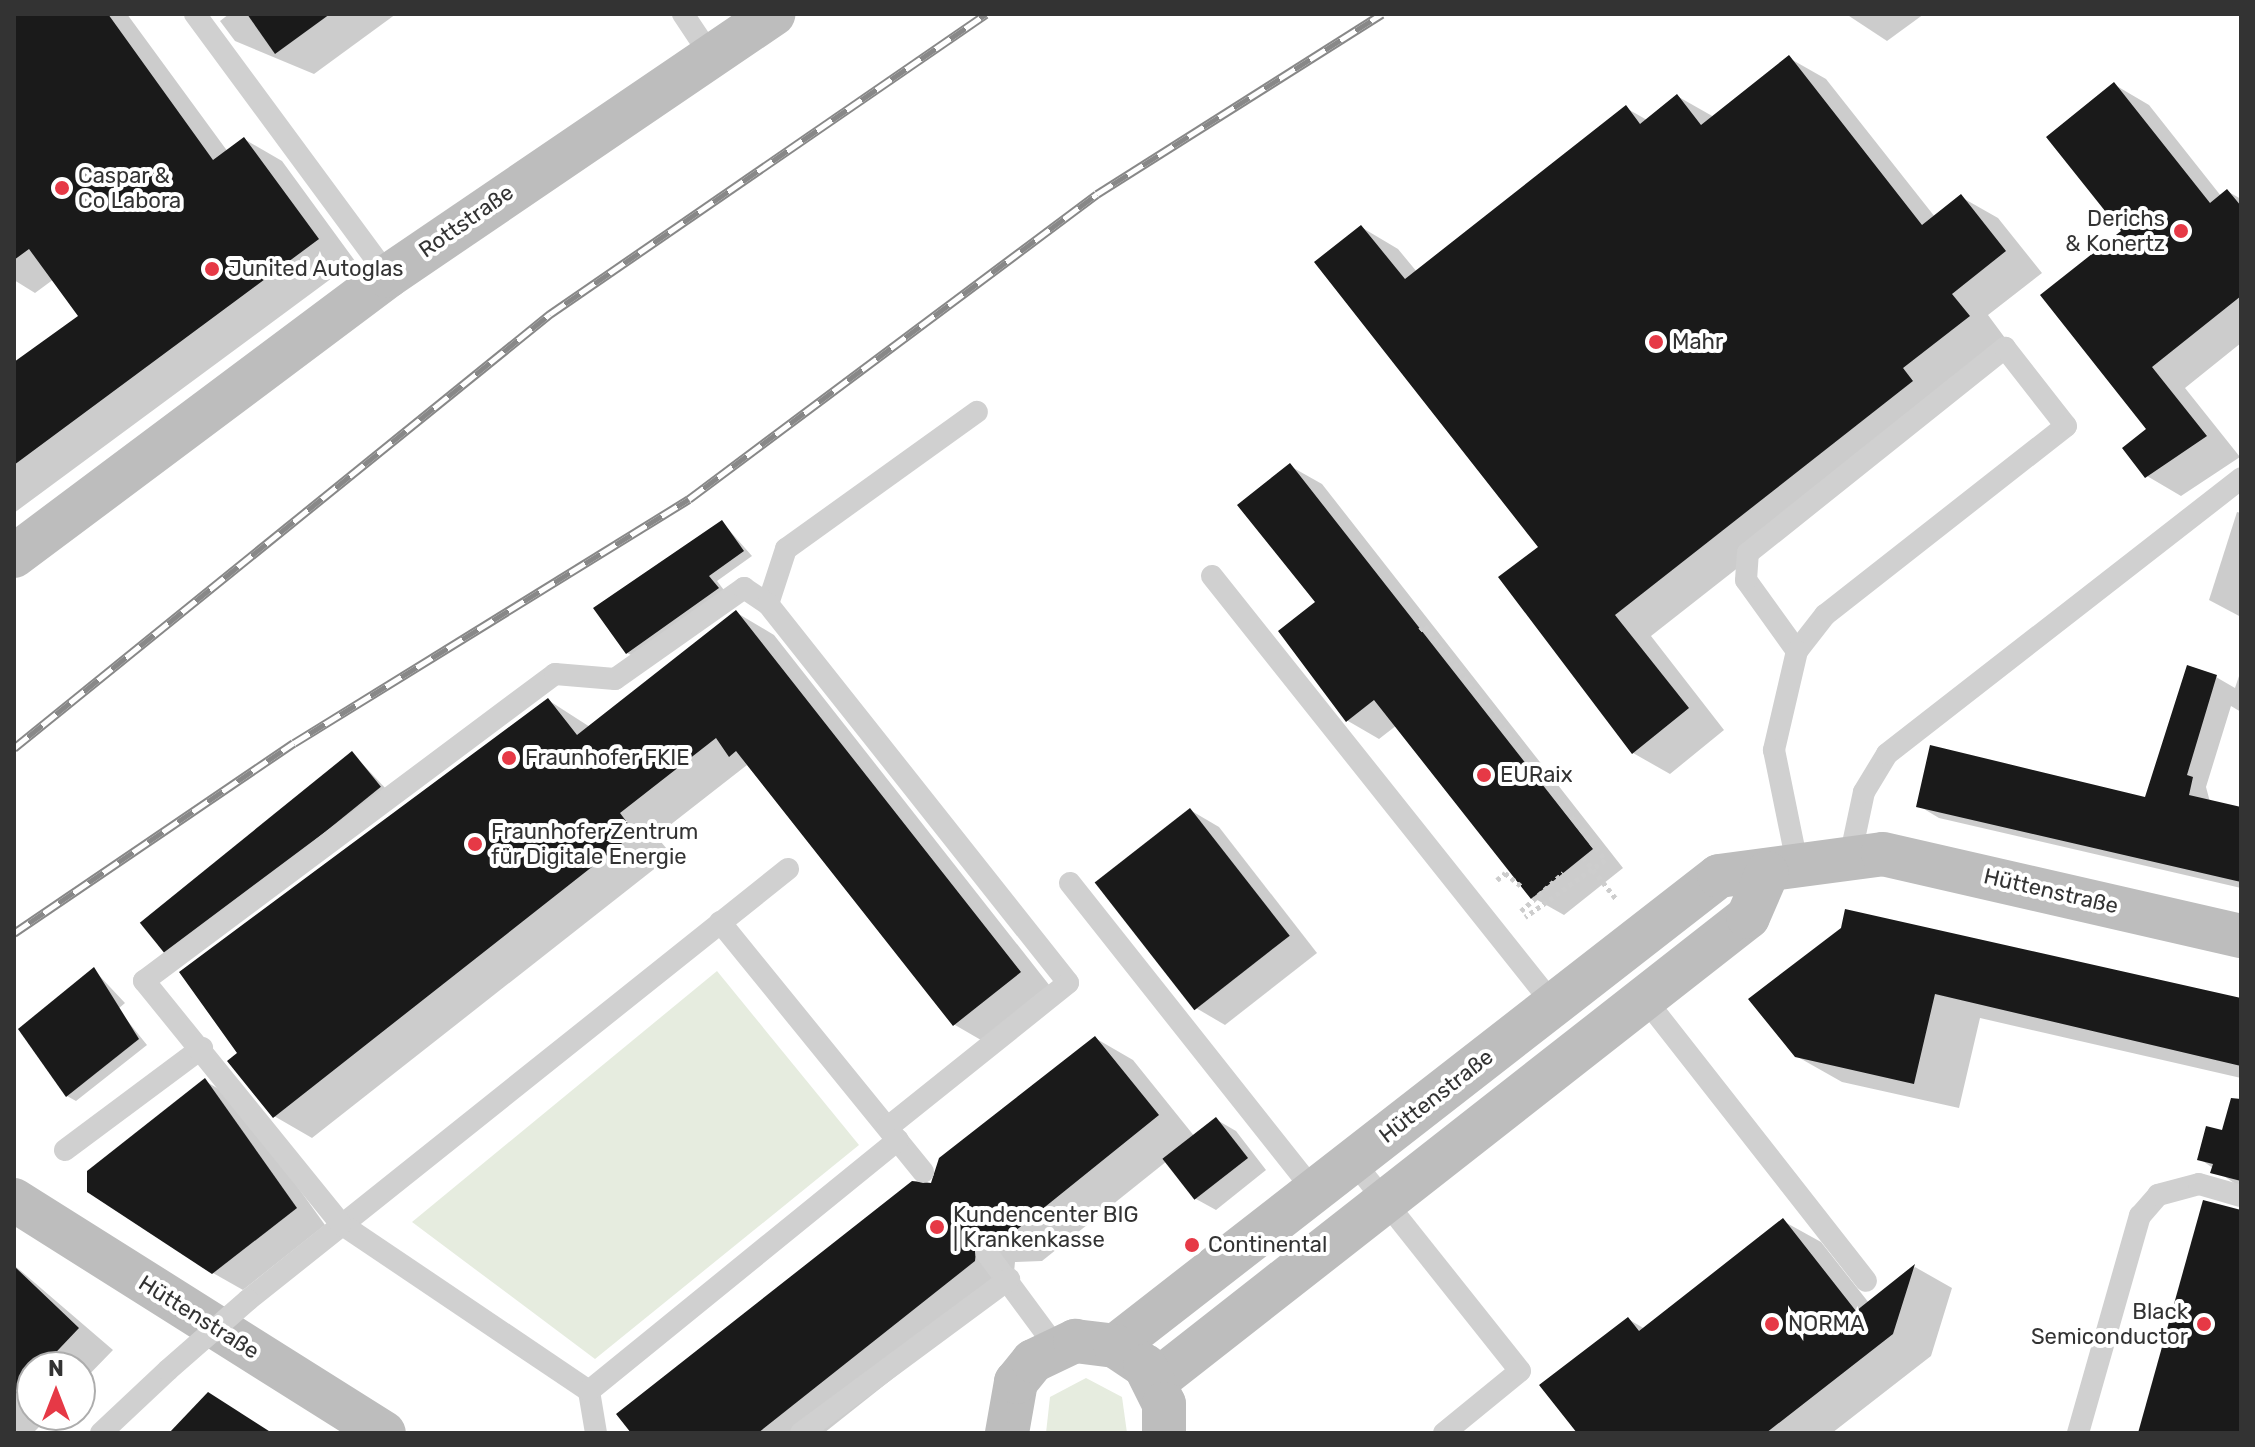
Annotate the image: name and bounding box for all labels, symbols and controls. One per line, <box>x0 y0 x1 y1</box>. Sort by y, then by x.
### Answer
place label: Caspar & Co Labora <box>78 162 181 214</box>
marker: Caspar & Co Labora <box>53 179 71 197</box>
street label: Rottstraße <box>414 179 518 263</box>
place label: Derichs & Konertz <box>2065 205 2165 256</box>
marker: Derichs & Konertz <box>2172 222 2190 240</box>
place label: Junited Autoglas <box>228 256 404 282</box>
marker: Junited Autoglas <box>203 260 221 278</box>
place label: Mahr <box>1672 329 1723 355</box>
marker: Mahr <box>1647 333 1665 351</box>
place label: Fraunhofer FKIE <box>525 745 690 771</box>
marker: Fraunhofer FKIE <box>500 749 518 767</box>
place label: EURaix <box>1500 762 1572 788</box>
marker: EURaix <box>1475 766 1493 784</box>
place label: Fraunhofer Zentrum für Digitale Energie <box>491 818 699 870</box>
marker: Fraunhofer Zentrum für Digitale Energie <box>466 835 484 853</box>
street label: Hüttenstraße <box>1981 863 2121 919</box>
street label: Hüttenstraße <box>1374 1043 1498 1149</box>
place label: Kundencenter BIG | Krankenkasse <box>953 1201 1139 1252</box>
marker: Kundencenter BIG | Krankenkasse <box>928 1218 946 1236</box>
place label: Continental <box>1208 1232 1327 1258</box>
marker: Continental <box>1183 1236 1201 1254</box>
street label: Hüttenstraße <box>134 1269 264 1365</box>
place label: Black Semiconductor <box>2031 1298 2188 1350</box>
place label: NORMA <box>1788 1311 1865 1337</box>
marker: NORMA <box>1763 1315 1781 1333</box>
marker: Black Semiconductor <box>2195 1315 2213 1333</box>
north arrow <box>16 1351 96 1431</box>
text: N <box>48 1355 64 1382</box>

